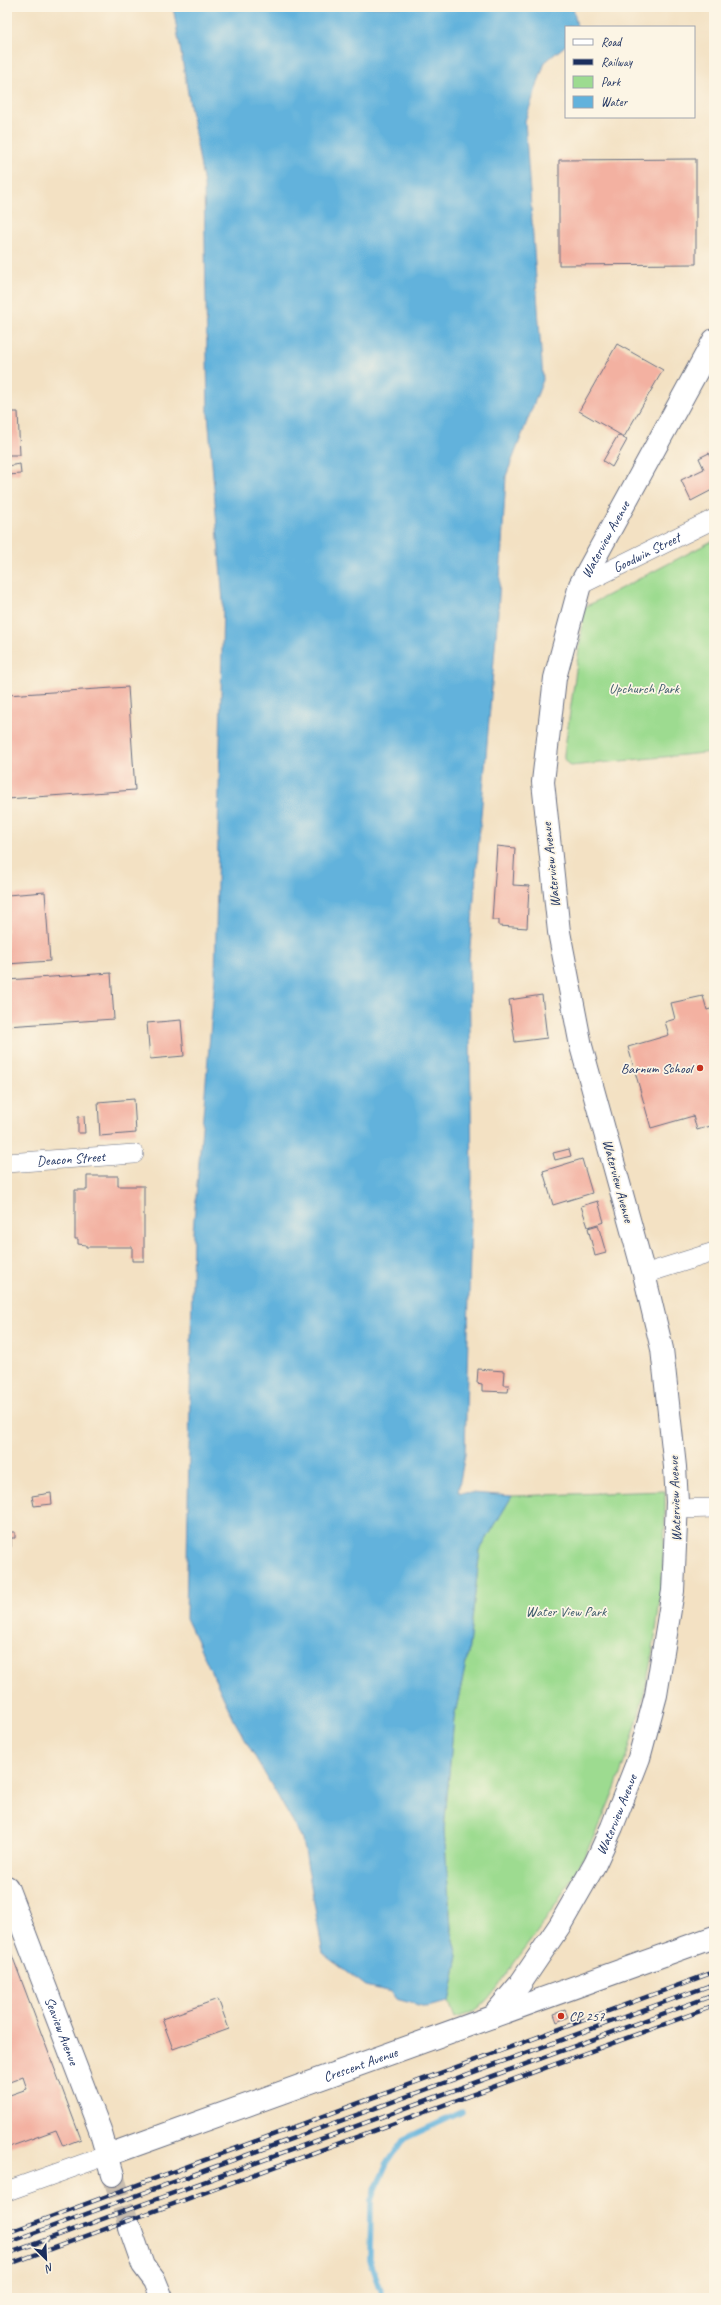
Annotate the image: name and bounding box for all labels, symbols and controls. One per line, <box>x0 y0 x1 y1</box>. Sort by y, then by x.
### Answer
legend <box>565 26 695 118</box>
text: Road <box>601 34 623 50</box>
text: Railway <box>601 54 633 70</box>
text: Park <box>601 74 622 90</box>
text: Water <box>601 94 629 110</box>
street label: Waterview Avenue <box>577 496 634 581</box>
street label: Goodwin Street <box>610 528 685 576</box>
park label: Upchurch Park <box>609 680 680 697</box>
street label: Waterview Avenue <box>538 820 564 908</box>
place label: Barnum School <box>621 1060 695 1077</box>
marker: Barnum School <box>695 1063 705 1073</box>
street label: Waterview Avenue <box>599 1138 638 1226</box>
street label: Deacon Street <box>36 1147 107 1169</box>
street label: Waterview Avenue <box>665 1455 685 1542</box>
park label: Water View Park <box>526 1603 607 1620</box>
street label: Waterview Avenue <box>592 1770 641 1857</box>
street label: Seaview Avenue <box>41 1994 83 2069</box>
place label: CP 257 <box>569 2008 605 2025</box>
marker: CP 257 <box>556 2011 566 2021</box>
street label: Crescent Avenue <box>321 2043 401 2085</box>
north arrow <box>26 2239 66 2279</box>
text: N <box>42 2260 56 2277</box>

